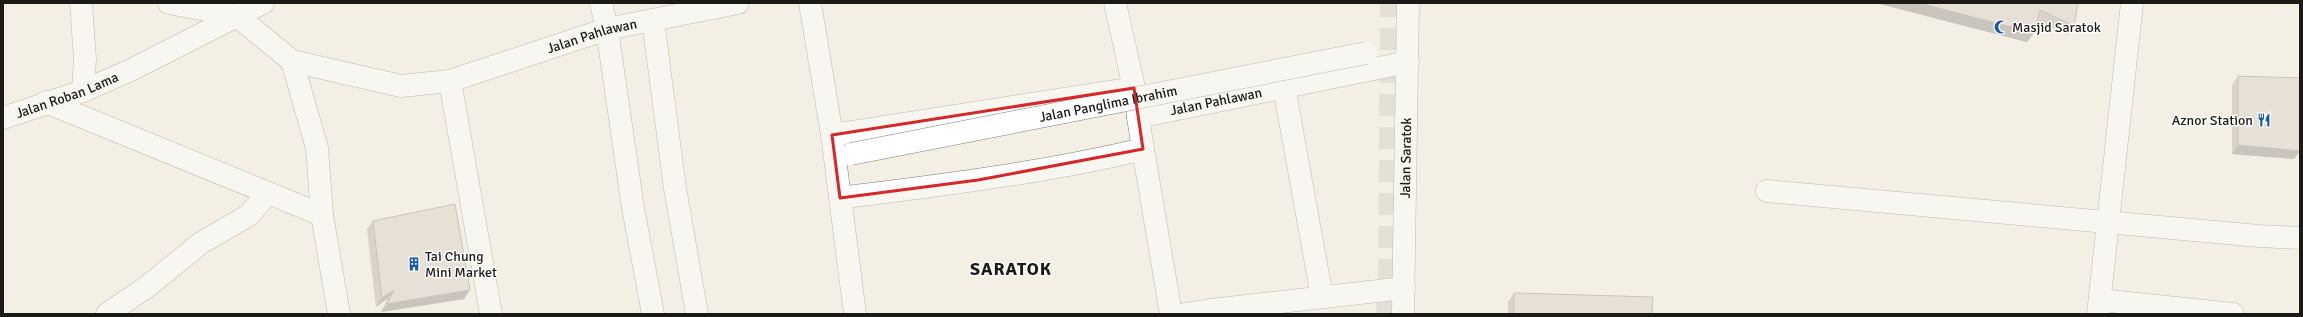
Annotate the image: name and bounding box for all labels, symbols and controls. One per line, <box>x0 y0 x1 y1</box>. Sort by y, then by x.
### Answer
street label: Jalan Pahlawan <box>545 15 638 57</box>
mosque icon: Masjid Saratok <box>1993 19 2009 35</box>
place label: Masjid Saratok <box>2012 19 2101 36</box>
street label: Jalan Roban Lama <box>14 69 121 122</box>
street label: Jalan Panglima Ibrahim <box>1038 82 1179 126</box>
street label: Jalan Pahlawan <box>1169 84 1263 119</box>
place label: Aznor Station <box>2172 112 2253 129</box>
restaurant icon: Aznor Station <box>2256 112 2272 128</box>
street label: Jalan Saratok <box>1397 117 1415 199</box>
place label: Tai Chung Mini Market <box>425 248 497 281</box>
building icon: Tai Chung Mini Market <box>406 256 422 272</box>
district label: SARATOK <box>970 258 1052 280</box>

